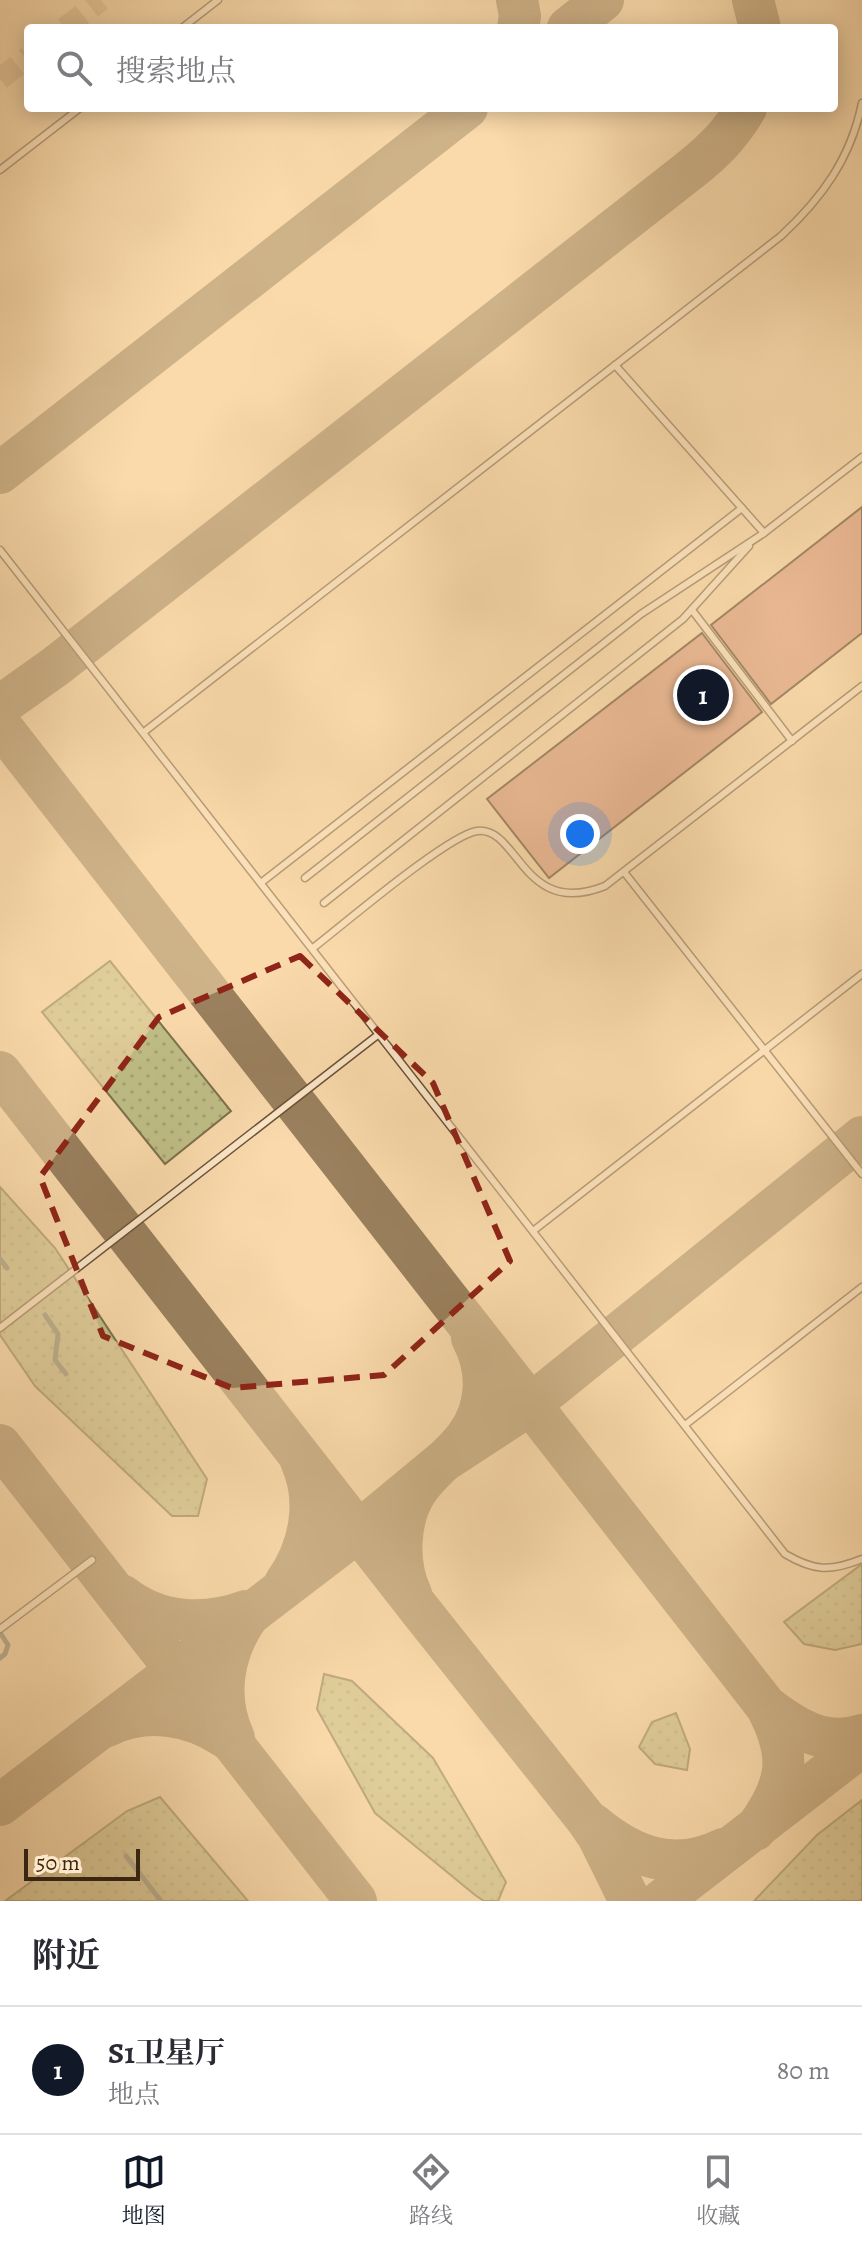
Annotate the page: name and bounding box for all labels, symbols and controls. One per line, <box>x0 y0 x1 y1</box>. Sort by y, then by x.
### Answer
search box <box>24 24 838 112</box>
icon: search <box>52 46 96 90</box>
text: 搜索地点 <box>116 51 236 91</box>
pin: 1 <box>677 665 729 725</box>
your location <box>560 814 600 854</box>
scale bar <box>24 1845 140 1881</box>
text: 50 m <box>36 1848 80 1878</box>
text: 附近 <box>32 1932 100 1979</box>
text: S1卫星厅 <box>108 2033 225 2073</box>
text: 1 <box>53 2053 63 2088</box>
text: 80 m <box>777 2053 830 2088</box>
text: 地点 <box>108 2077 160 2112</box>
tab: 地图 <box>122 2150 166 2231</box>
tab: 路线 <box>409 2150 453 2231</box>
tab: 收藏 <box>696 2150 740 2231</box>

